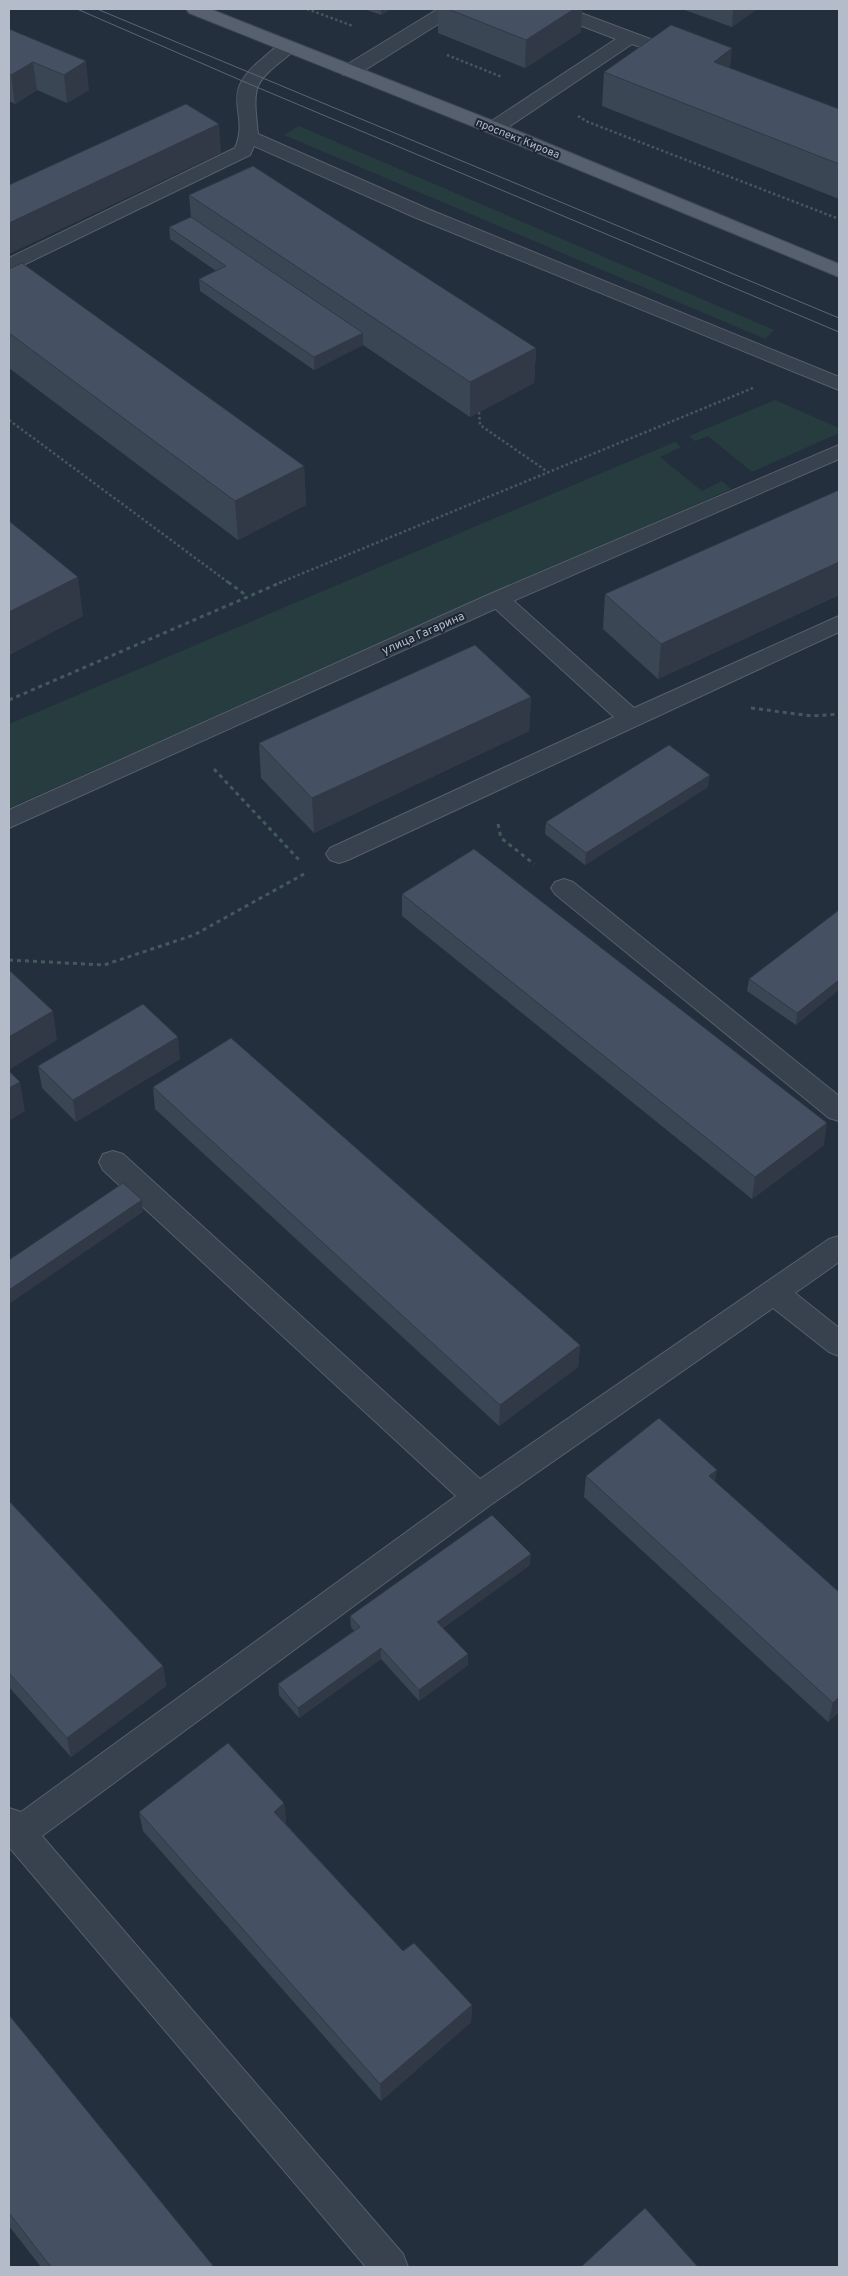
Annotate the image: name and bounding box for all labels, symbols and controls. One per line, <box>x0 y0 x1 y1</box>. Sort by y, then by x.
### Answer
street label: проспект Кирова <box>474 116 562 162</box>
street label: улица Гагарина <box>380 609 467 659</box>

